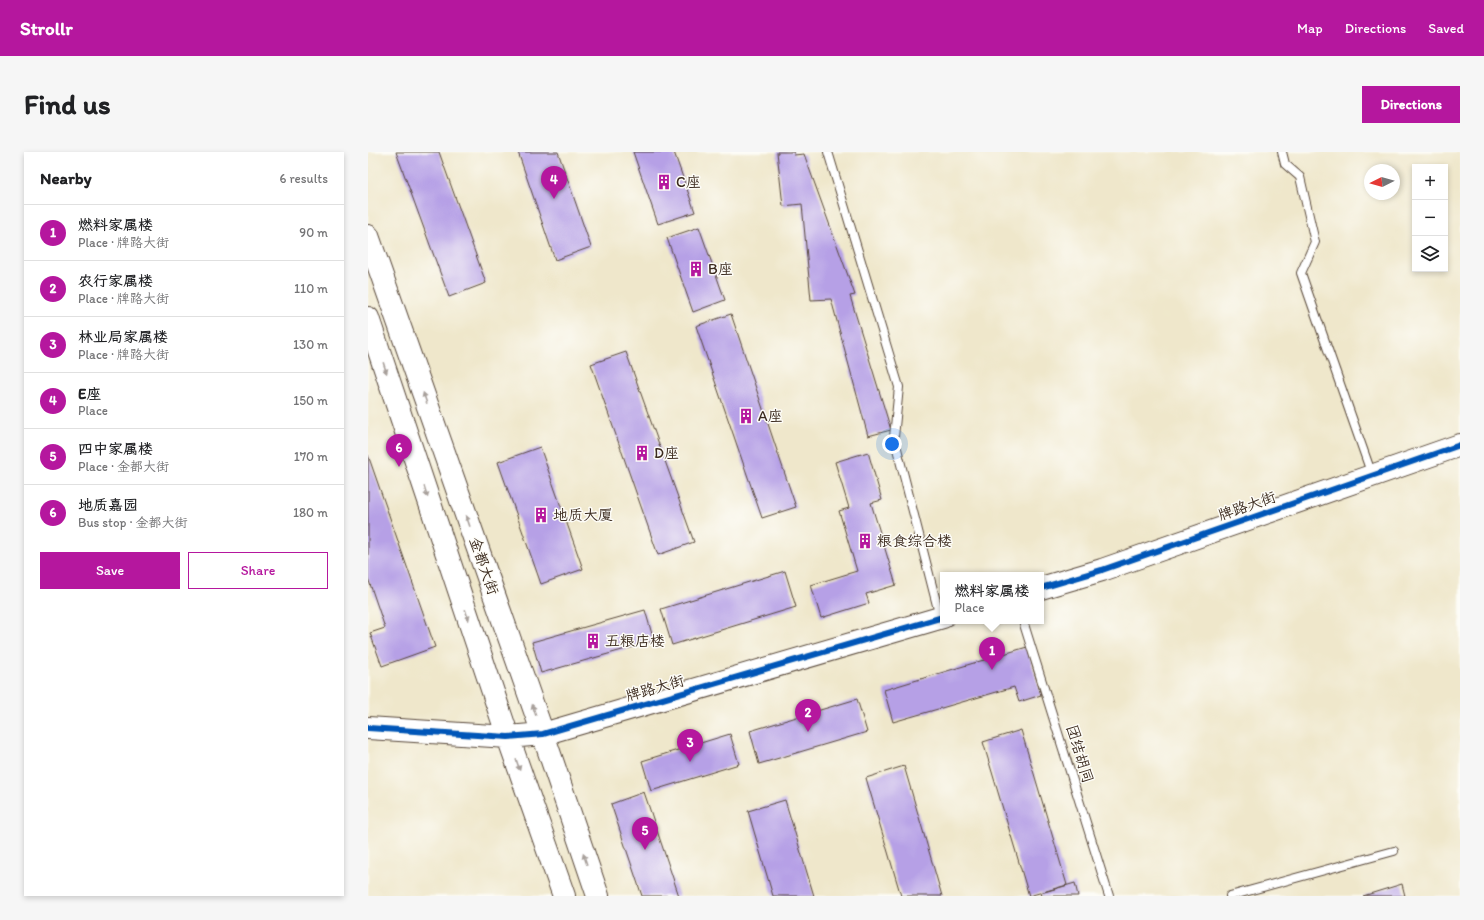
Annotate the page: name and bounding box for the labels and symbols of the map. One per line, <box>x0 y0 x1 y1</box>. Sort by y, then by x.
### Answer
north arrow <box>1364 164 1400 200</box>
pin: 4 <box>541 166 567 199</box>
building icon: C座 <box>655 173 673 191</box>
place label: C座 <box>676 173 701 191</box>
building icon: B座 <box>687 260 705 278</box>
place label: B座 <box>708 260 733 278</box>
one-way arrow <box>382 363 388 375</box>
one-way arrow <box>422 392 428 404</box>
building icon: A座 <box>737 407 755 425</box>
place label: A座 <box>758 407 783 425</box>
pin: 6 <box>386 434 412 467</box>
your location <box>882 434 902 454</box>
building icon: D座 <box>633 444 651 462</box>
place label: D座 <box>654 444 679 462</box>
one-way arrow <box>423 486 429 498</box>
street label: 牌路大街 <box>1216 488 1278 524</box>
building icon: 地质大厦 <box>532 506 550 524</box>
place label: 地质大厦 <box>553 506 613 524</box>
one-way arrow <box>465 514 471 526</box>
building icon: 粮食综合楼 <box>856 532 874 550</box>
place label: 粮食综合楼 <box>877 532 952 550</box>
street label: 金都大街 <box>466 535 502 597</box>
one-way arrow <box>464 609 470 621</box>
building icon: 五粮店楼 <box>584 632 602 650</box>
place label: 五粮店楼 <box>605 632 665 650</box>
pin: 1 <box>979 637 1005 670</box>
street label: 牌路大街 <box>624 671 686 705</box>
pin: 2 <box>795 699 821 732</box>
one-way arrow <box>531 703 537 715</box>
street label: 团结胡同 <box>1063 723 1097 785</box>
pin: 3 <box>677 729 703 762</box>
one-way arrow <box>515 759 521 771</box>
pin: 5 <box>632 817 658 850</box>
one-way arrow <box>582 853 588 865</box>

